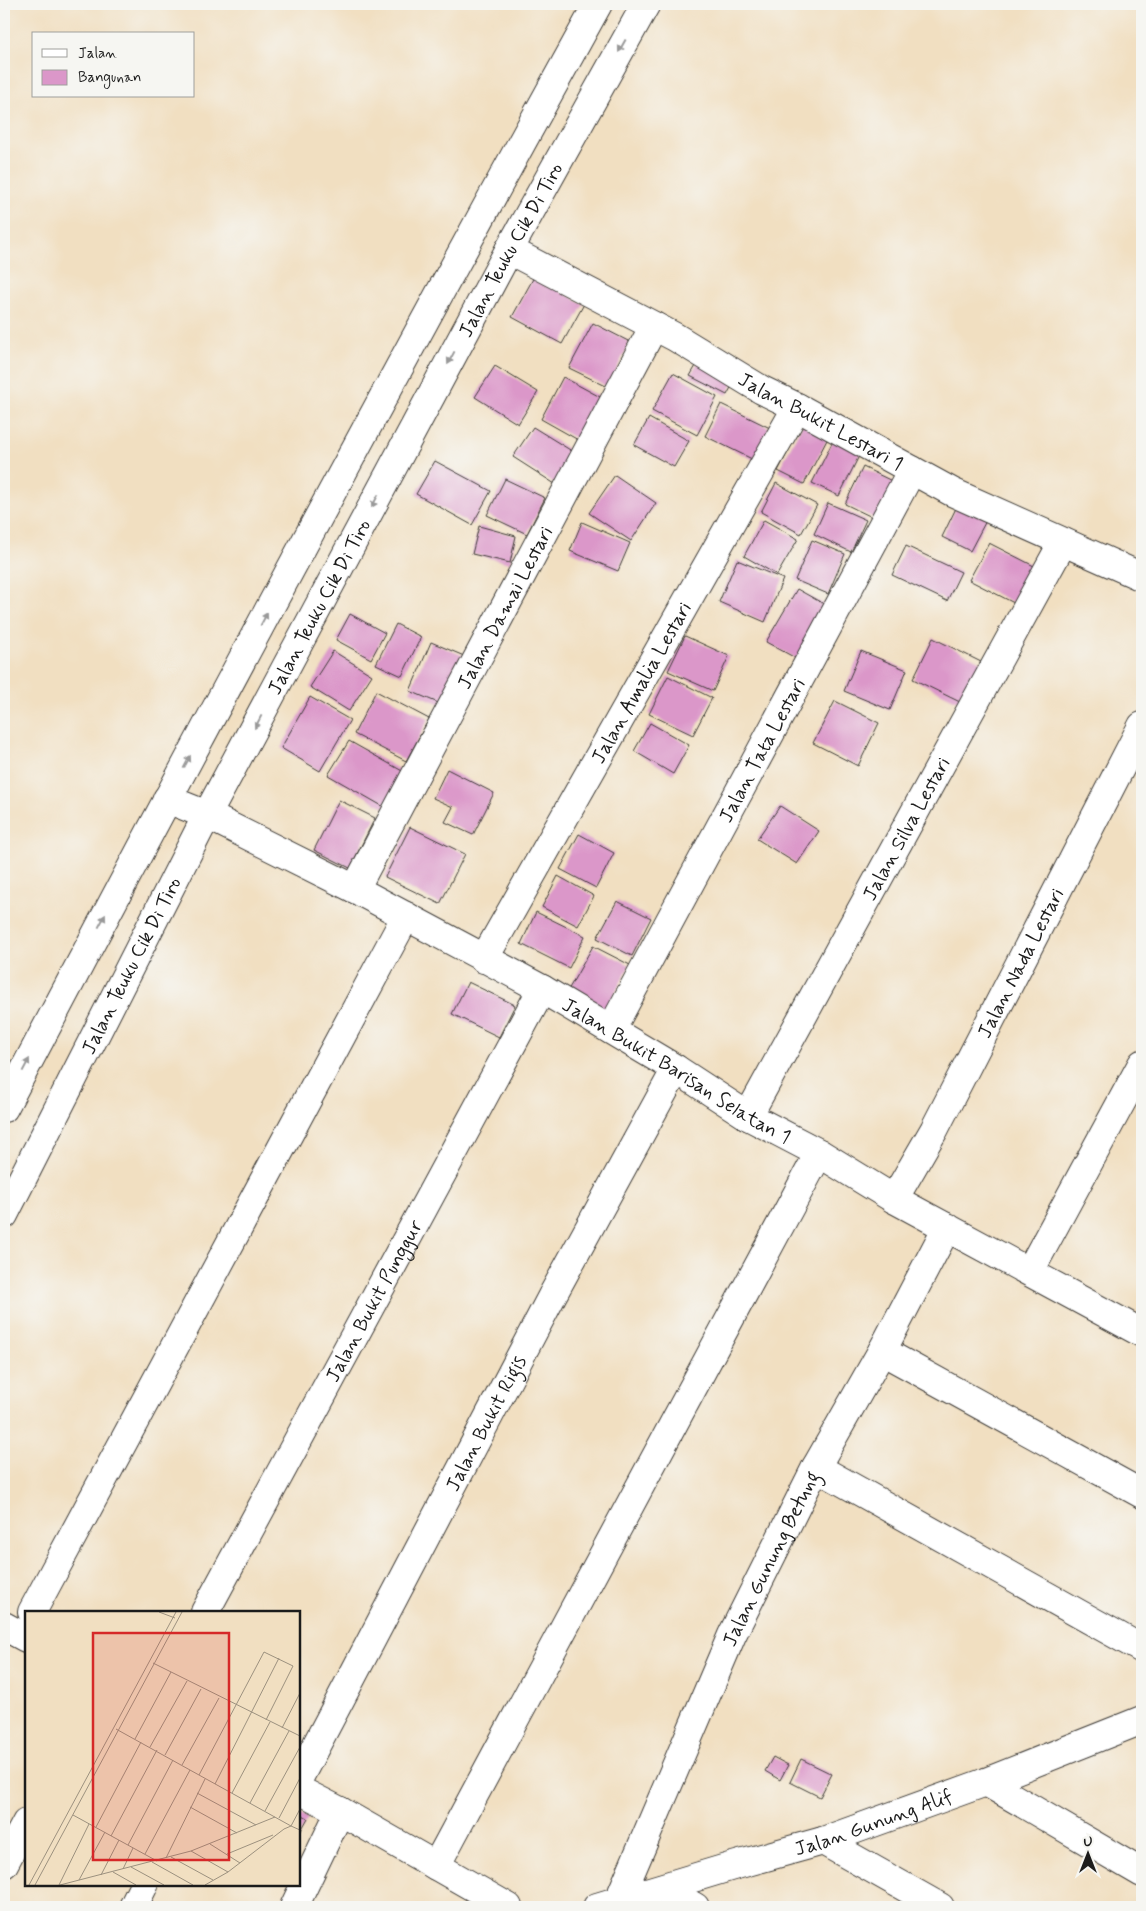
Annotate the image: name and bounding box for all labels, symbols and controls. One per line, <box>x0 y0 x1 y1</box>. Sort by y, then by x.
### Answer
legend <box>32 32 195 98</box>
one-way arrow <box>618 39 626 54</box>
text: Jalan <box>78 44 117 64</box>
text: Bangunan <box>78 68 141 89</box>
street label: Jalan Teuku Cik Di Tiro <box>453 158 570 343</box>
one-way arrow <box>447 350 455 365</box>
street label: Jalan Bukit Lestari 1 <box>733 367 908 478</box>
one-way arrow <box>371 494 379 508</box>
street label: Jalan Teuku Cik Di Tiro <box>262 515 378 700</box>
street label: Jalan Damai Lestari <box>452 522 560 694</box>
street label: Jalan Amalia Lestari <box>586 597 699 769</box>
one-way arrow <box>259 612 268 626</box>
street label: Jalan Tata Lestari <box>713 674 813 828</box>
one-way arrow <box>253 715 262 729</box>
street label: Jalan Silva Lestari <box>857 753 957 906</box>
one-way arrow <box>182 756 191 769</box>
street label: Jalan Teuku Cik Di Tiro <box>76 873 188 1059</box>
street label: Jalan Nada Lestari <box>972 884 1071 1043</box>
one-way arrow <box>98 914 106 929</box>
street label: Jalan Bukit Barisan Selatan 1 <box>557 992 795 1151</box>
one-way arrow <box>22 1058 31 1072</box>
street label: Jalan Bukit Punggur <box>320 1215 430 1387</box>
street label: Jalan Bukit Rigis <box>440 1351 534 1496</box>
street label: Jalan Gunung Betung <box>717 1467 829 1651</box>
inset map <box>25 1611 300 1886</box>
street label: Jalan Gunung Alif <box>792 1783 956 1863</box>
north arrow <box>1064 1828 1114 1878</box>
text: U <box>1083 1833 1093 1851</box>

